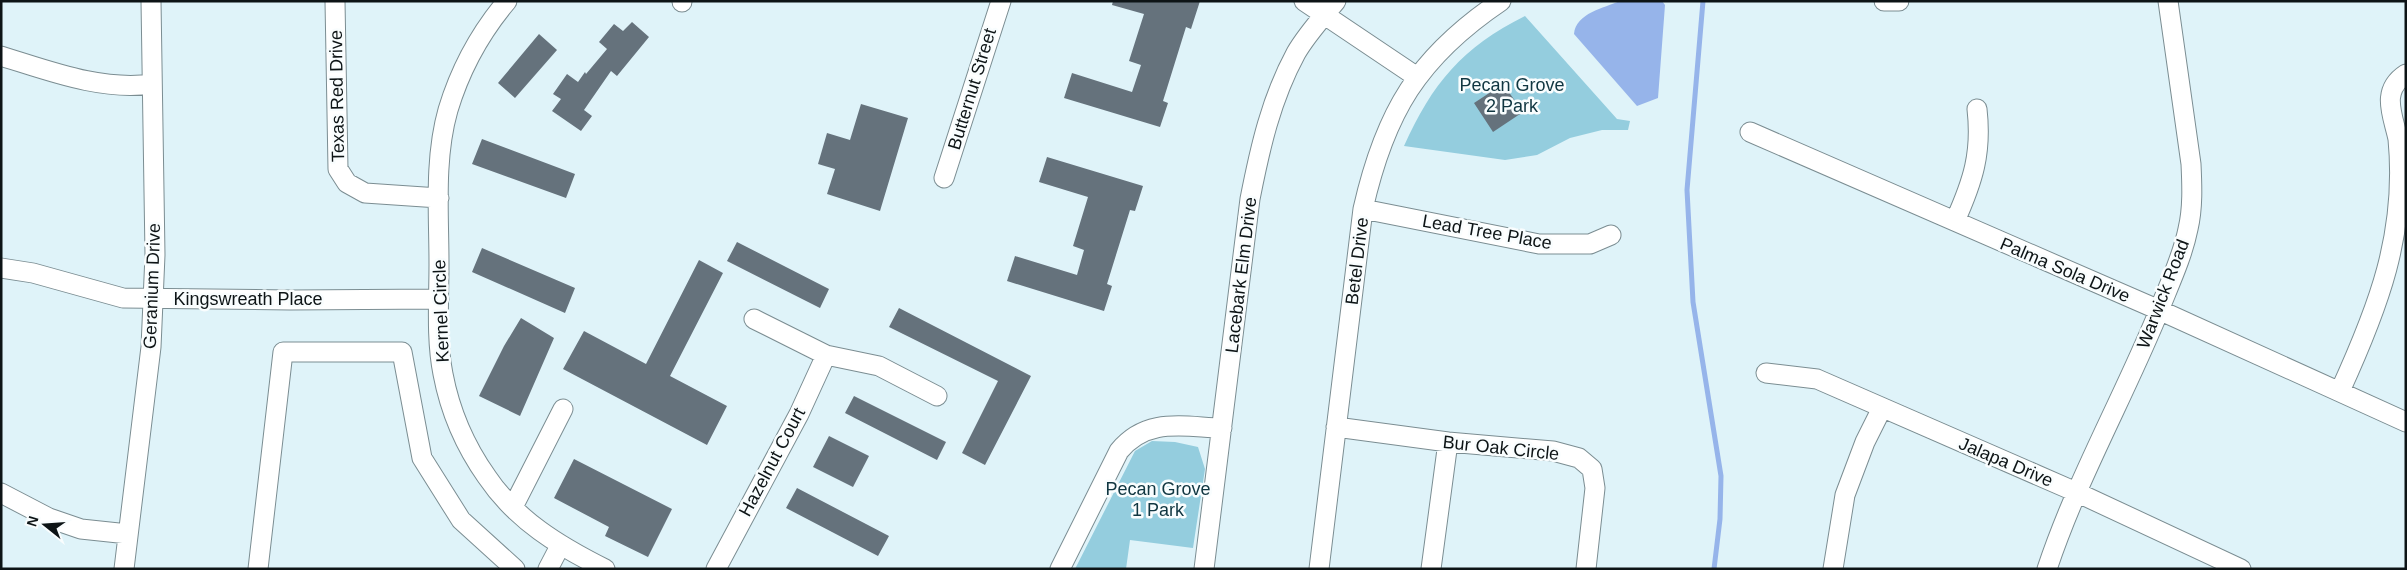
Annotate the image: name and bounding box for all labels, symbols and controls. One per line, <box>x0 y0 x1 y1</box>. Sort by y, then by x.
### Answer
street label: Butternut Street <box>944 26 1000 152</box>
street label: Texas Red Drive <box>326 30 348 162</box>
park label: Pecan Grove 2 Park <box>1459 75 1565 116</box>
street label: Lacebark Elm Drive <box>1222 196 1260 354</box>
street label: Lead Tree Place <box>1421 211 1553 253</box>
street label: Betel Drive <box>1342 216 1372 306</box>
street label: Geranium Drive <box>140 223 164 349</box>
street label: Palma Sola Drive <box>1997 234 2133 306</box>
street label: Warwick Road <box>2133 237 2193 351</box>
street label: Kernel Circle <box>429 259 453 363</box>
street label: Kingswreath Place <box>173 289 323 309</box>
street label: Hazelnut Court <box>735 404 809 520</box>
street label: Bur Oak Circle <box>1442 432 1560 464</box>
street label: Jalapa Drive <box>1956 433 2056 491</box>
park label: Pecan Grove 1 Park <box>1105 479 1211 520</box>
north arrow <box>20 500 70 550</box>
text: N <box>23 514 42 528</box>

